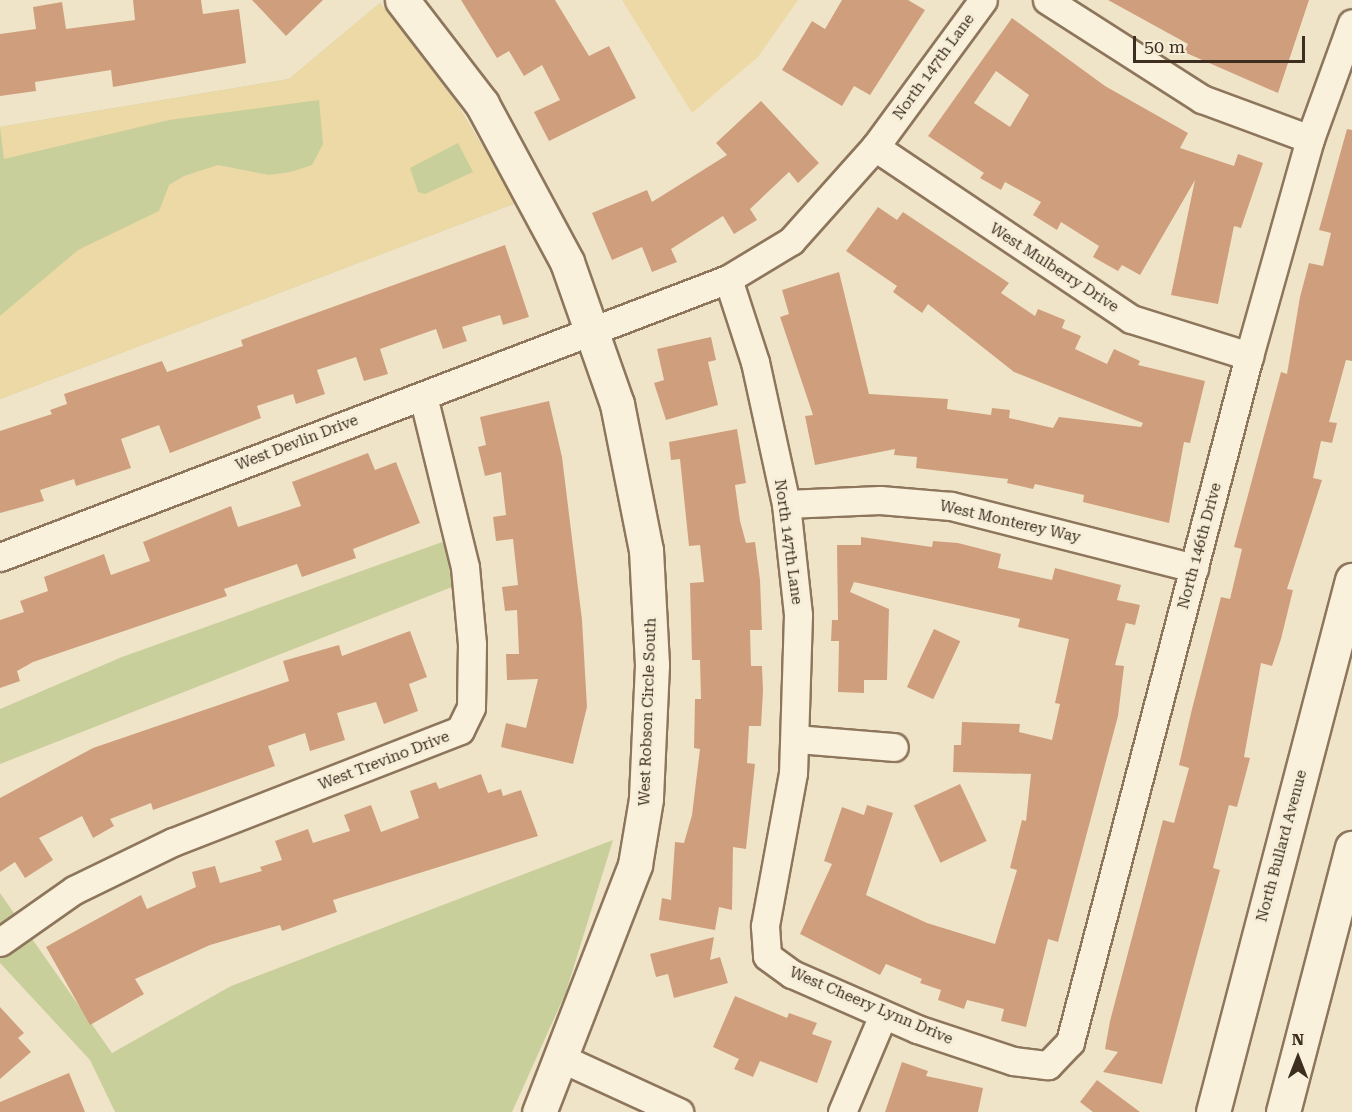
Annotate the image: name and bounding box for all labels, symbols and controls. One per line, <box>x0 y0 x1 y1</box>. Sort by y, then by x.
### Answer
street label: North 147th Lane <box>890 11 978 123</box>
scale bar <box>1136 24 1308 62</box>
text: 50 m <box>1144 36 1185 57</box>
street label: West Mulberry Drive <box>986 220 1122 316</box>
street label: West Devlin Drive <box>233 411 361 475</box>
street label: North 147th Lane <box>770 478 806 606</box>
street label: North 146th Drive <box>1174 481 1226 611</box>
street label: West Monterey Way <box>938 497 1082 547</box>
street label: West Robson Circle South <box>636 618 660 806</box>
street label: West Trevino Drive <box>316 728 452 794</box>
street label: North Bullard Avenue <box>1253 768 1311 924</box>
street label: West Cheery Lynn Drive <box>787 963 955 1049</box>
north arrow <box>1268 1028 1328 1088</box>
text: N <box>1292 1030 1304 1049</box>

